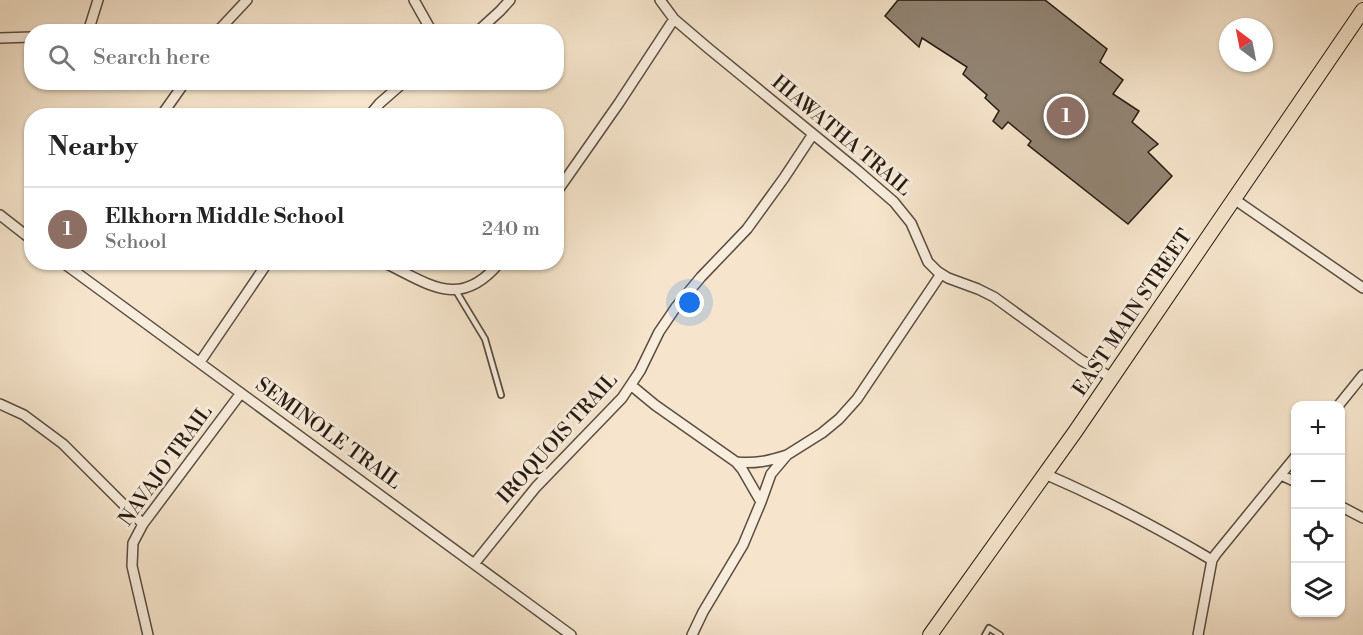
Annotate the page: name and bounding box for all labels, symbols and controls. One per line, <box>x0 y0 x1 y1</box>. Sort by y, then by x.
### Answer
north arrow <box>1219 18 1273 72</box>
search box <box>24 24 564 90</box>
icon: search <box>45 41 78 74</box>
text: Search here <box>93 44 210 71</box>
street label: HIAWATHA TRAIL <box>766 70 916 202</box>
pin: 1 <box>1046 94 1086 138</box>
text: Nearby <box>48 131 138 163</box>
text: Elkhorn Middle School <box>105 203 344 230</box>
text: 1 <box>63 217 72 242</box>
text: 240 m <box>482 217 540 242</box>
street label: EAST MAIN STREET <box>1068 225 1198 401</box>
text: School <box>105 230 167 255</box>
your location <box>675 288 704 317</box>
street label: IROQUOIS TRAIL <box>493 368 623 510</box>
street label: SEMINOLE TRAIL <box>250 373 406 495</box>
street label: NAVAJO TRAIL <box>114 401 218 531</box>
map controls <box>1291 401 1345 617</box>
button: + <box>1291 401 1345 455</box>
button: − <box>1291 455 1345 509</box>
button: locate <box>1291 509 1345 563</box>
button: layers <box>1291 563 1345 617</box>

